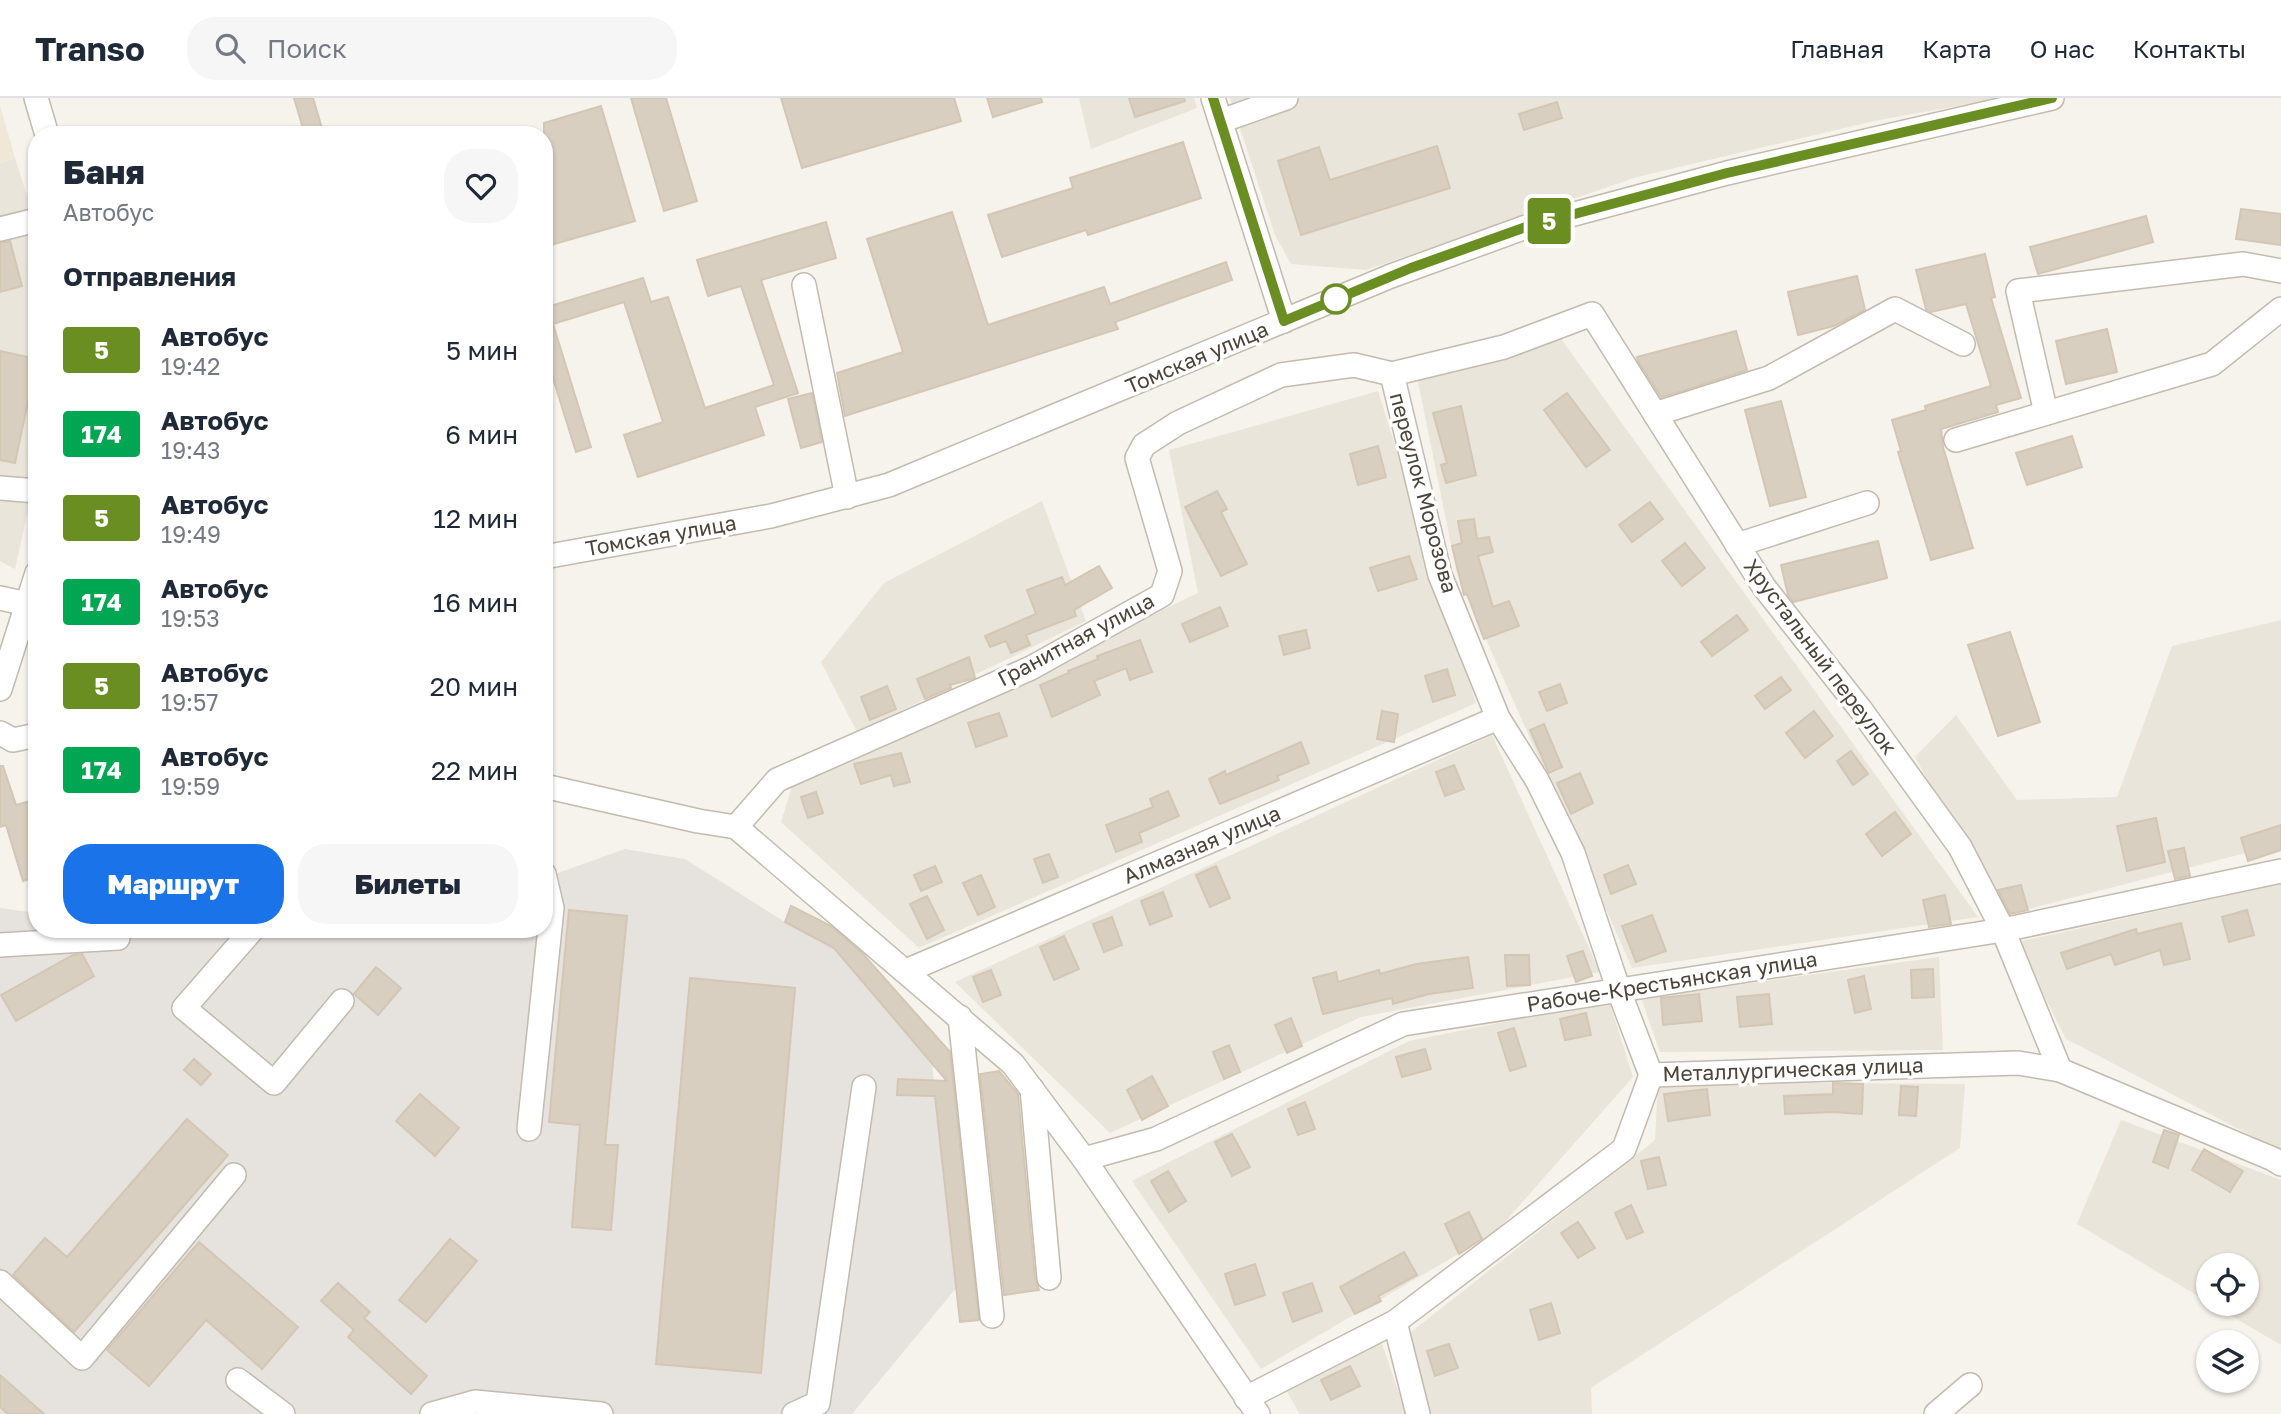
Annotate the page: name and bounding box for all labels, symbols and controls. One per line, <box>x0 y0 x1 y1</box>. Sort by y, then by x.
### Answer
search box <box>187 17 677 80</box>
text: Transo <box>35 29 145 68</box>
icon: search <box>211 29 249 67</box>
text: Поиск <box>267 33 347 64</box>
text: Главная <box>1790 34 1884 63</box>
text: Карта <box>1922 34 1992 63</box>
text: О нас <box>2030 34 2095 63</box>
text: Контакты <box>2133 34 2246 63</box>
button: heart <box>444 149 518 223</box>
text: Баня <box>63 152 145 191</box>
text: Автобус <box>63 198 154 226</box>
line badge: 5 <box>1526 198 1572 244</box>
text: 5 <box>1542 206 1556 235</box>
text: Отправления <box>63 261 236 292</box>
unlabelled marker <box>1321 284 1351 314</box>
street label: Томская улица <box>1121 315 1272 399</box>
text: Автобус <box>161 321 268 352</box>
text: 5 <box>94 335 109 364</box>
text: 5 мин <box>446 335 518 366</box>
text: 19:42 <box>161 352 220 380</box>
street label: переулок Морозова <box>1385 390 1463 596</box>
text: Автобус <box>161 405 268 436</box>
text: 174 <box>81 419 122 448</box>
text: 6 мин <box>445 419 518 450</box>
text: 19:43 <box>161 436 220 464</box>
text: Автобус <box>161 489 268 520</box>
text: 5 <box>94 503 109 532</box>
text: 12 мин <box>433 503 518 534</box>
street label: Томская улица <box>583 509 738 561</box>
text: 19:49 <box>161 520 221 548</box>
street label: Хрустальный переулок <box>1739 553 1903 759</box>
text: Автобус <box>161 573 268 604</box>
text: 174 <box>81 587 122 616</box>
text: 16 мин <box>433 587 518 618</box>
street label: Гранитная улица <box>993 587 1158 691</box>
text: 19:53 <box>161 604 220 632</box>
text: Автобус <box>161 657 268 688</box>
text: 5 <box>94 671 109 700</box>
text: 20 мин <box>430 671 518 702</box>
text: 19:57 <box>161 688 219 716</box>
text: Автобус <box>161 741 268 772</box>
text: 174 <box>81 755 122 784</box>
text: 22 мин <box>431 755 518 786</box>
text: 19:59 <box>161 772 220 800</box>
street label: Алмазная улица <box>1119 799 1284 889</box>
button: Маршрут <box>63 844 284 924</box>
button: Билеты <box>298 844 518 924</box>
street label: Рабоче-Крестьянская улица <box>1525 945 1819 1017</box>
street label: Металлургическая улица <box>1662 1051 1924 1087</box>
map controls <box>2196 1253 2259 1393</box>
button: locate <box>2196 1253 2259 1316</box>
button: layers <box>2196 1330 2259 1393</box>

